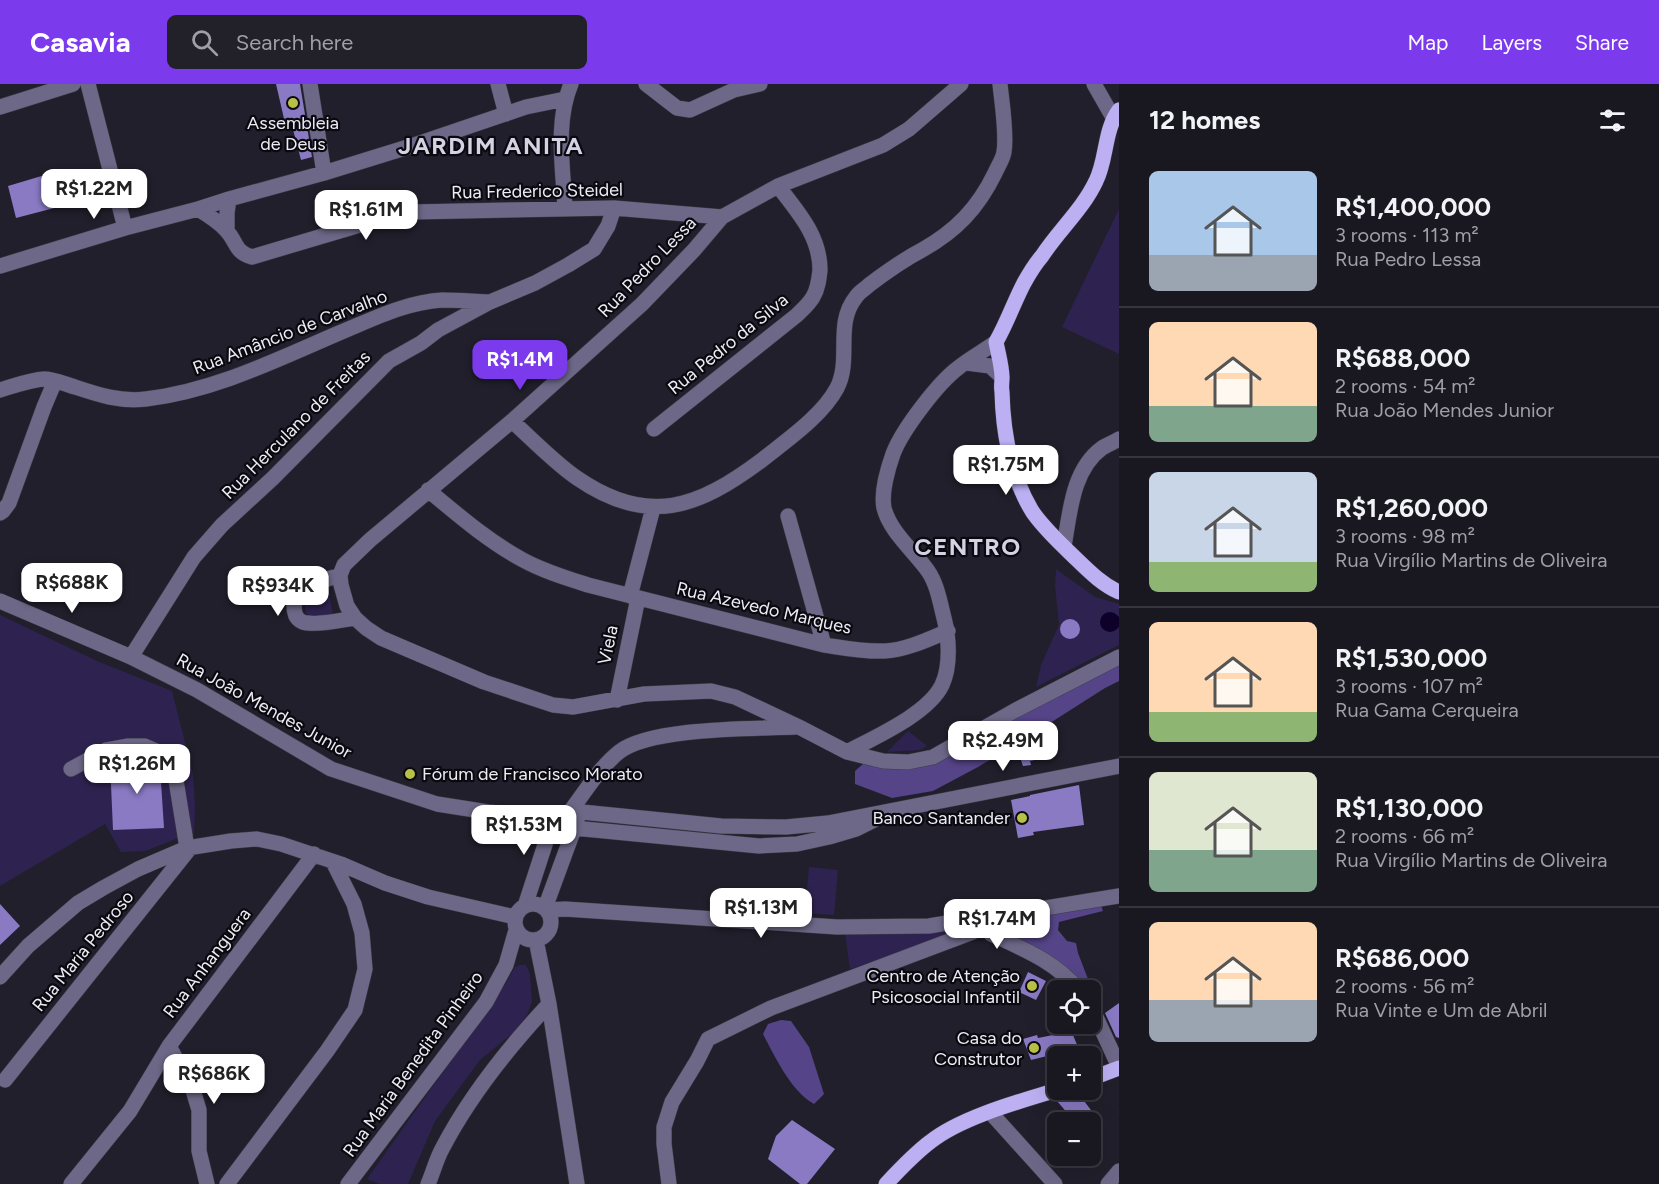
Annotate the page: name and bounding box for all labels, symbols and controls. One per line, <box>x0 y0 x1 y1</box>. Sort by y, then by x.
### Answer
search box <box>167 15 587 69</box>
text: Casavia <box>30 25 131 59</box>
icon: search <box>188 26 221 59</box>
text: Search here <box>236 29 353 56</box>
text: Map <box>1408 30 1448 55</box>
text: Layers <box>1481 30 1542 55</box>
text: Share <box>1575 30 1629 55</box>
marker: Assembleia de Deus <box>286 96 300 110</box>
text: 12 homes <box>1149 104 1260 136</box>
icon: filters <box>1596 104 1629 137</box>
place label: Assembleia de Deus <box>247 112 339 155</box>
district label: JARDIM ANITA <box>398 131 584 160</box>
pin: R$1.22M <box>39 169 149 220</box>
text: R$1.22M <box>55 176 133 200</box>
street label: Rua Frederico Steidel <box>451 179 623 203</box>
pin: R$1.61M <box>311 190 421 241</box>
text: R$1,400,000 <box>1335 191 1491 223</box>
icon: home <box>1197 195 1269 267</box>
text: R$1.61M <box>329 197 403 221</box>
street label: Rua Pedro Lessa <box>593 212 701 322</box>
text: 3 rooms · 113 m² <box>1335 223 1479 247</box>
text: Rua Pedro Lessa <box>1335 247 1481 271</box>
street label: Rua Amâncio de Carvalho <box>190 285 390 379</box>
street label: Rua Pedro da Silva <box>663 289 793 399</box>
pin: R$1.4M <box>471 340 569 391</box>
text: R$688,000 <box>1335 342 1470 374</box>
street label: Rua Herculano de Freitas <box>217 346 375 504</box>
icon: home <box>1197 346 1269 418</box>
text: R$1.4M <box>486 347 554 371</box>
text: 2 rooms · 54 m² <box>1335 374 1475 398</box>
text: Rua João Mendes Junior <box>1335 398 1554 422</box>
pin: R$1.75M <box>951 445 1061 496</box>
text: R$1.75M <box>967 452 1045 476</box>
text: R$1,260,000 <box>1335 492 1488 524</box>
icon: home <box>1197 496 1269 568</box>
text: 3 rooms · 98 m² <box>1335 524 1475 548</box>
district label: CENTRO <box>914 532 1022 561</box>
text: Rua Virgílio Martins de Oliveira <box>1335 548 1607 572</box>
pin: R$688K <box>23 563 121 614</box>
pin: R$934K <box>229 566 327 617</box>
text: R$688K <box>35 570 109 594</box>
text: R$934K <box>242 573 314 597</box>
street label: Rua Azevedo Marques <box>674 577 854 639</box>
street label: Viela <box>593 623 623 667</box>
text: R$1,530,000 <box>1335 642 1487 674</box>
icon: home <box>1197 646 1269 718</box>
street label: Rua João Mendes Junior <box>172 649 356 763</box>
text: 3 rooms · 107 m² <box>1335 674 1483 698</box>
text: Rua Gama Cerqueira <box>1335 698 1519 722</box>
pin: R$2.49M <box>948 721 1058 772</box>
text: R$2.49M <box>962 728 1044 752</box>
pin: R$1.26M <box>82 744 192 795</box>
text: R$1.26M <box>98 751 176 775</box>
place label: Fórum de Francisco Morato <box>422 763 643 785</box>
marker: Fórum de Francisco Morato <box>403 767 417 781</box>
text: R$1,130,000 <box>1335 792 1483 824</box>
icon: home <box>1197 796 1269 868</box>
pin: R$1.53M <box>469 805 579 856</box>
place label: Banco Santander <box>872 807 1010 829</box>
marker: Banco Santander <box>1015 811 1029 825</box>
text: R$1.53M <box>485 812 563 836</box>
text: 2 rooms · 66 m² <box>1335 824 1474 848</box>
text: Rua Virgílio Martins de Oliveira <box>1335 848 1607 872</box>
street label: Rua Maria Pedroso <box>28 886 138 1016</box>
pin: R$1.13M <box>706 888 816 939</box>
text: R$1.13M <box>724 895 798 919</box>
pin: R$1.74M <box>942 899 1052 950</box>
street label: Rua Anhanguera <box>158 904 256 1022</box>
text: R$1.74M <box>958 906 1036 930</box>
text: R$686,000 <box>1335 942 1469 974</box>
icon: home <box>1197 946 1269 1018</box>
place label: Centro de Atenção Psicosocial Infantil <box>866 965 1020 1008</box>
street label: Rua Maria Benedita Pinheiro <box>338 967 488 1161</box>
text: 2 rooms · 56 m² <box>1335 974 1474 998</box>
marker: Centro de Atenção Psicosocial Infantil <box>1025 979 1039 993</box>
map controls <box>1047 980 1101 1166</box>
button: locate <box>1047 980 1101 1034</box>
text: Rua Vinte e Um de Abril <box>1335 998 1547 1022</box>
place label: Casa do Construtor <box>934 1027 1022 1070</box>
marker: Casa do Construtor <box>1027 1041 1041 1055</box>
button: + <box>1047 1046 1101 1100</box>
pin: R$686K <box>165 1054 263 1105</box>
text: R$686K <box>178 1061 250 1085</box>
button: − <box>1047 1112 1101 1166</box>

